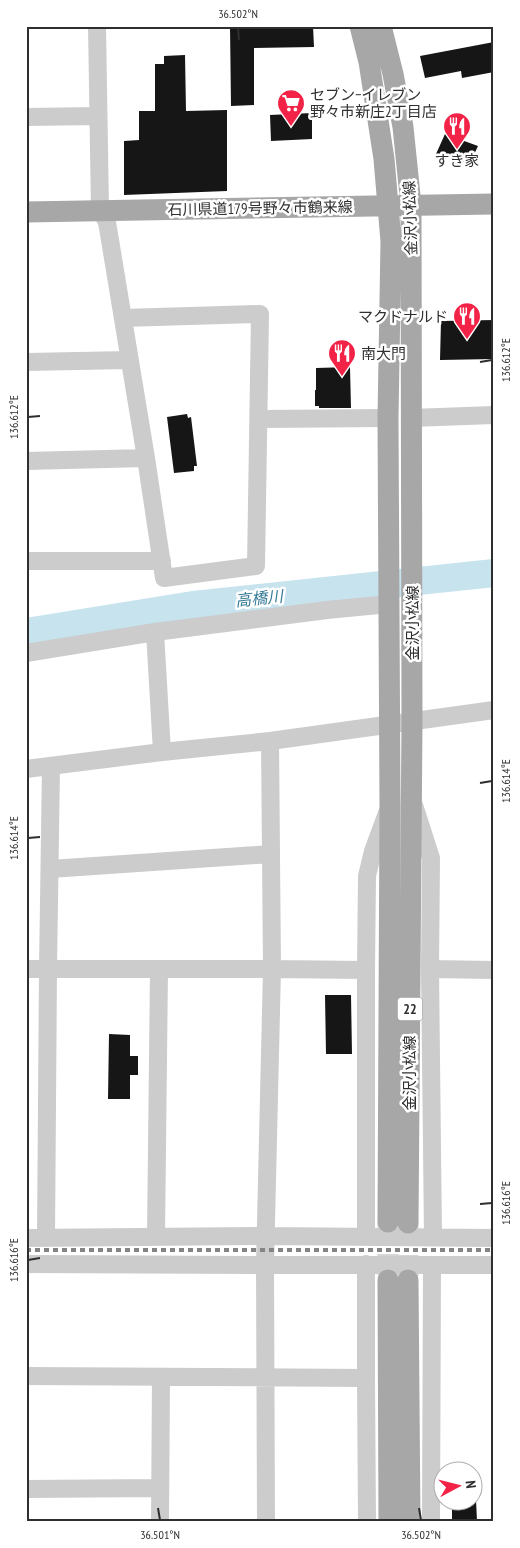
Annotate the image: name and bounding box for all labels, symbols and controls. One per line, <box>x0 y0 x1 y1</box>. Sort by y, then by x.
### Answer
text: 36.502°N <box>218 6 258 21</box>
place label: セブン−イレブン 野々市新庄2丁目店 <box>310 85 437 121</box>
supermarket icon: セブン−イレブン 野々市新庄2丁目店 <box>276 88 306 127</box>
restaurant icon: すき家 <box>442 111 472 150</box>
place label: すき家 <box>434 151 480 170</box>
street label: 金沢小松線 <box>399 180 421 256</box>
street label: 石川県道179号野々市鶴来線 <box>167 197 353 219</box>
restaurant icon: マクドナルド <box>452 301 482 340</box>
place label: マクドナルド <box>358 307 448 326</box>
restaurant icon: 南大門 <box>327 338 357 377</box>
text: 136.612°E <box>498 338 513 382</box>
place label: 南大門 <box>361 344 406 363</box>
text: 136.612°E <box>6 395 21 439</box>
water label: 高橋川 <box>234 585 286 610</box>
street label: 金沢小松線 <box>403 585 422 661</box>
text: 136.614°E <box>498 759 513 803</box>
text: 136.614°E <box>6 816 21 860</box>
road number: 22 <box>398 998 422 1021</box>
street label: 金沢小松線 <box>400 1035 419 1111</box>
text: 136.616°E <box>498 1181 513 1225</box>
text: 136.616°E <box>6 1238 21 1282</box>
north arrow <box>432 1460 482 1510</box>
text: N <box>462 1480 480 1489</box>
text: 36.501°N <box>140 1527 180 1542</box>
text: 36.502°N <box>401 1527 441 1542</box>

